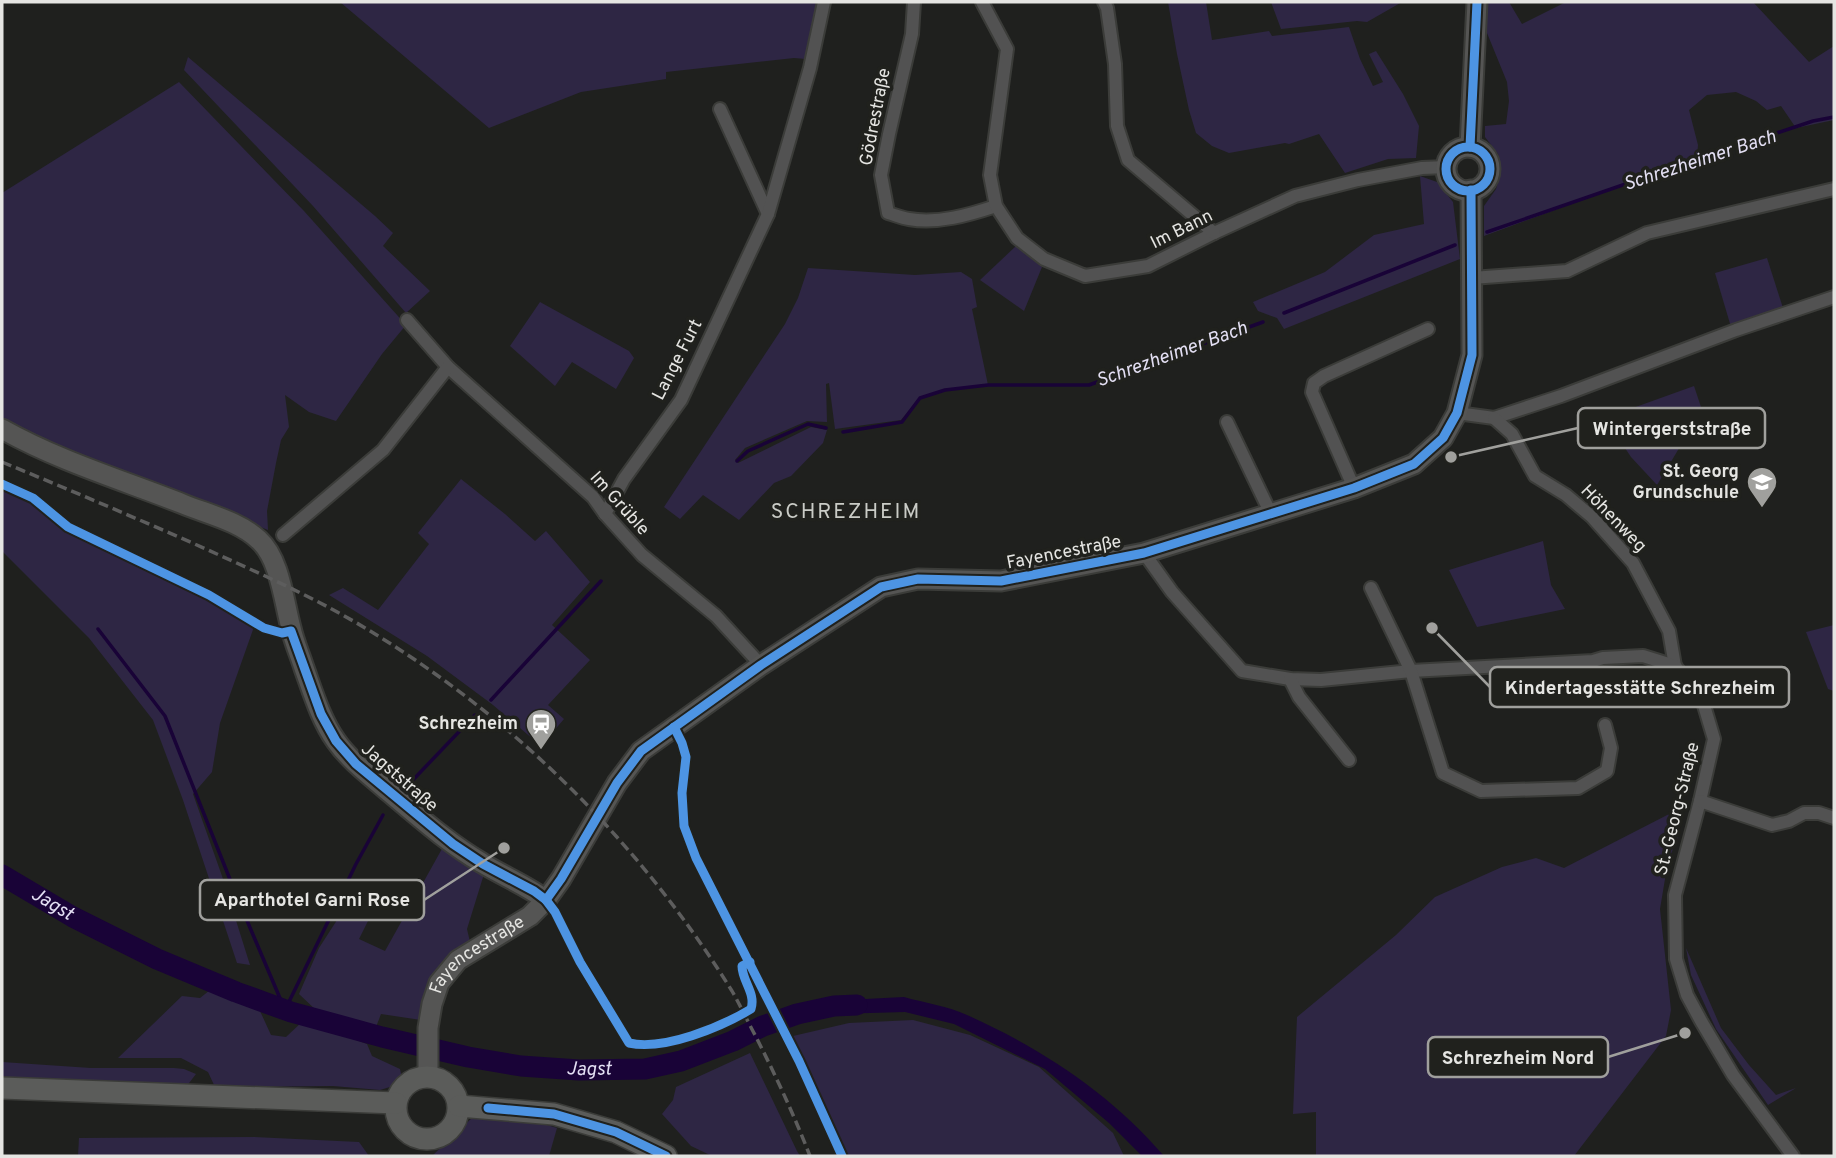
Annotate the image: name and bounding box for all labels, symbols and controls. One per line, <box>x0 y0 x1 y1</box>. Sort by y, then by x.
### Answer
street label: Gödrestraße <box>855 66 897 168</box>
water label: Schrezheimer Bach <box>1621 125 1780 197</box>
street label: Im Bann <box>1147 205 1217 255</box>
street label: Lange Furt <box>648 316 708 404</box>
water label: Schrezheimer Bach <box>1093 316 1251 393</box>
callout: Wintergerststraße <box>1578 408 1765 448</box>
text: Wintergerststraße <box>1593 418 1751 442</box>
place label: St. Georg Grundschule <box>1632 461 1739 505</box>
school or university icon: St. Georg Grundschule <box>1745 465 1779 509</box>
street label: Im Grüble <box>584 467 654 541</box>
street label: Höhenweg <box>1575 480 1651 558</box>
district label: SCHREZHEIM <box>771 499 921 526</box>
street label: Fayencestraße <box>1005 531 1123 575</box>
callout: Kindertagesstätte Schrezheim <box>1490 667 1789 707</box>
text: Kindertagesstätte Schrezheim <box>1505 677 1775 701</box>
station icon: Schrezheim <box>524 707 558 751</box>
place label: Schrezheim <box>418 713 518 736</box>
street label: Jagststraße <box>356 738 442 818</box>
street label: St.-Georg-Straße <box>1650 740 1706 878</box>
callout: Aparthotel Garni Rose <box>200 880 424 920</box>
water label: Jagst <box>26 883 79 927</box>
text: Aparthotel Garni Rose <box>214 889 410 913</box>
street label: Fayencestraße <box>425 911 529 997</box>
callout: Schrezheim Nord <box>1428 1037 1608 1077</box>
text: Schrezheim Nord <box>1442 1047 1594 1071</box>
water label: Jagst <box>565 1057 613 1082</box>

